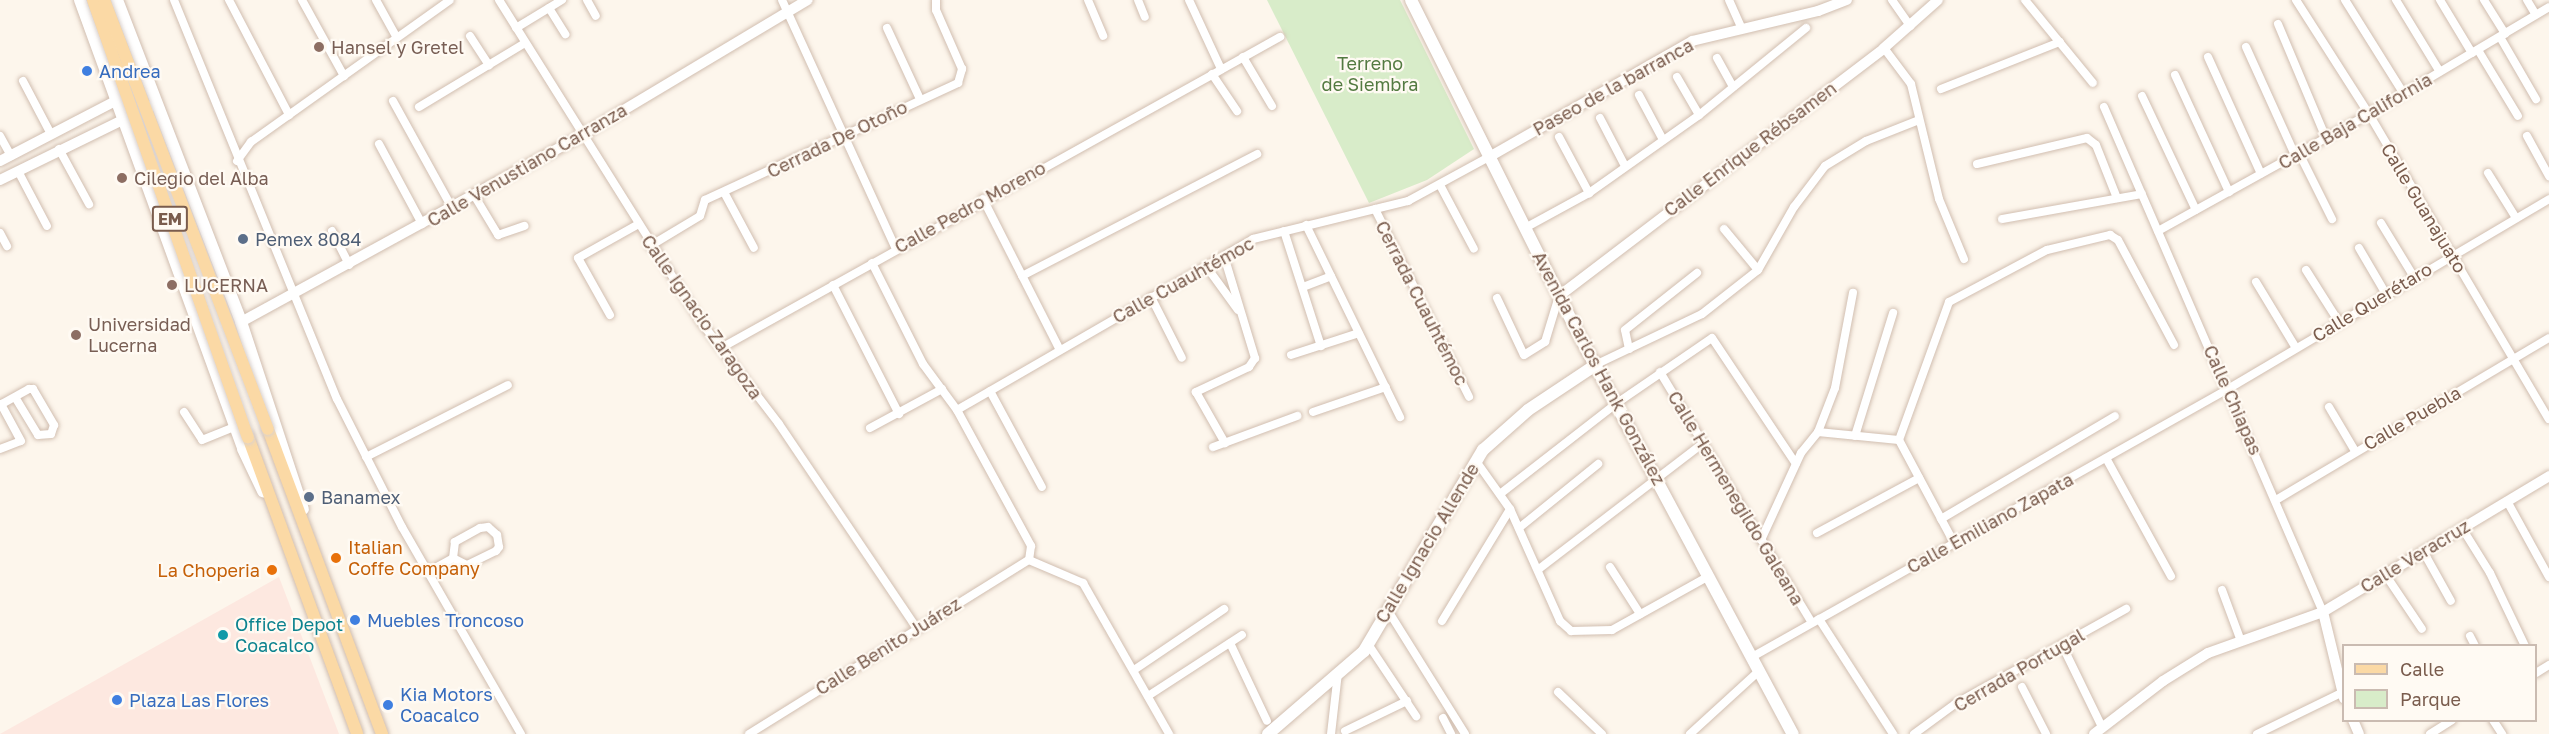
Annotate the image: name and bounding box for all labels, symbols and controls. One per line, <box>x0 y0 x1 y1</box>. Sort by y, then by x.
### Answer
street label: Paseo de la barranca <box>1529 34 1697 140</box>
place label: Hansel y Gretel <box>331 36 464 58</box>
marker: Hansel y Gretel <box>312 40 326 54</box>
park label: Terreno de Siembra <box>1322 53 1418 96</box>
place label: Andrea <box>99 60 161 82</box>
marker: Andrea <box>80 64 94 78</box>
street label: Calle Baja California <box>2274 68 2436 174</box>
street label: Calle Enrique Rébsamen <box>1660 77 1840 221</box>
street label: Cerrada De Otoño <box>763 96 911 182</box>
street label: Calle Venustiano Carranza <box>423 99 631 231</box>
street label: Calle Guanajuato <box>2377 139 2471 277</box>
street label: Calle Pedro Moreno <box>891 156 1049 258</box>
place label: Cilegio del Alba <box>134 167 269 189</box>
marker: Cilegio del Alba <box>115 171 129 185</box>
road number: EM <box>150 206 190 232</box>
street label: Cerrada Cuauhtémoc <box>1371 217 1473 389</box>
place label: Pemex 8084 <box>255 228 362 250</box>
street label: Calle Ignacio Zaragoza <box>637 231 767 403</box>
marker: Pemex 8084 <box>236 232 250 246</box>
street label: Calle Cuauhtémoc <box>1109 232 1257 328</box>
street label: Avenida Carlos Hank González <box>1528 248 1670 488</box>
street label: Calle Querétaro <box>2308 258 2436 346</box>
place label: LUCERNA <box>184 274 268 296</box>
marker: LUCERNA <box>165 278 179 292</box>
place label: Universidad Lucerna <box>88 314 191 356</box>
marker: Universidad Lucerna <box>69 328 83 342</box>
street label: Calle Chiapas <box>2199 342 2267 458</box>
street label: Calle Puebla <box>2359 381 2465 455</box>
street label: Calle Hermenegildo Galeana <box>1663 387 1809 609</box>
street label: Calle Ignacio Allende <box>1371 459 1483 627</box>
street label: Calle Emiliano Zapata <box>1903 468 2077 578</box>
place label: Banamex <box>321 486 400 508</box>
marker: Banamex <box>302 490 316 504</box>
street label: Calle Veracruz <box>2356 515 2474 597</box>
place label: Italian Coffe Company <box>348 537 480 580</box>
marker: Italian Coffe Company <box>329 551 343 565</box>
place label: La Choperia <box>157 559 260 581</box>
marker: La Choperia <box>265 563 279 577</box>
street label: Calle Benito Juárez <box>811 593 965 699</box>
place label: Muebles Troncoso <box>367 609 524 631</box>
marker: Muebles Troncoso <box>348 613 362 627</box>
place label: Office Depot Coacalco <box>235 614 343 656</box>
street label: Cerrada Portugal <box>1950 624 2088 716</box>
marker: Office Depot Coacalco <box>216 628 230 642</box>
legend <box>2342 644 2537 722</box>
text: Calle <box>2400 658 2444 680</box>
place label: Kia Motors Coacalco <box>400 684 493 726</box>
text: Parque <box>2400 688 2461 710</box>
place label: Plaza Las Flores <box>129 689 269 711</box>
marker: Plaza Las Flores <box>110 693 124 707</box>
marker: Kia Motors Coacalco <box>381 698 395 712</box>

